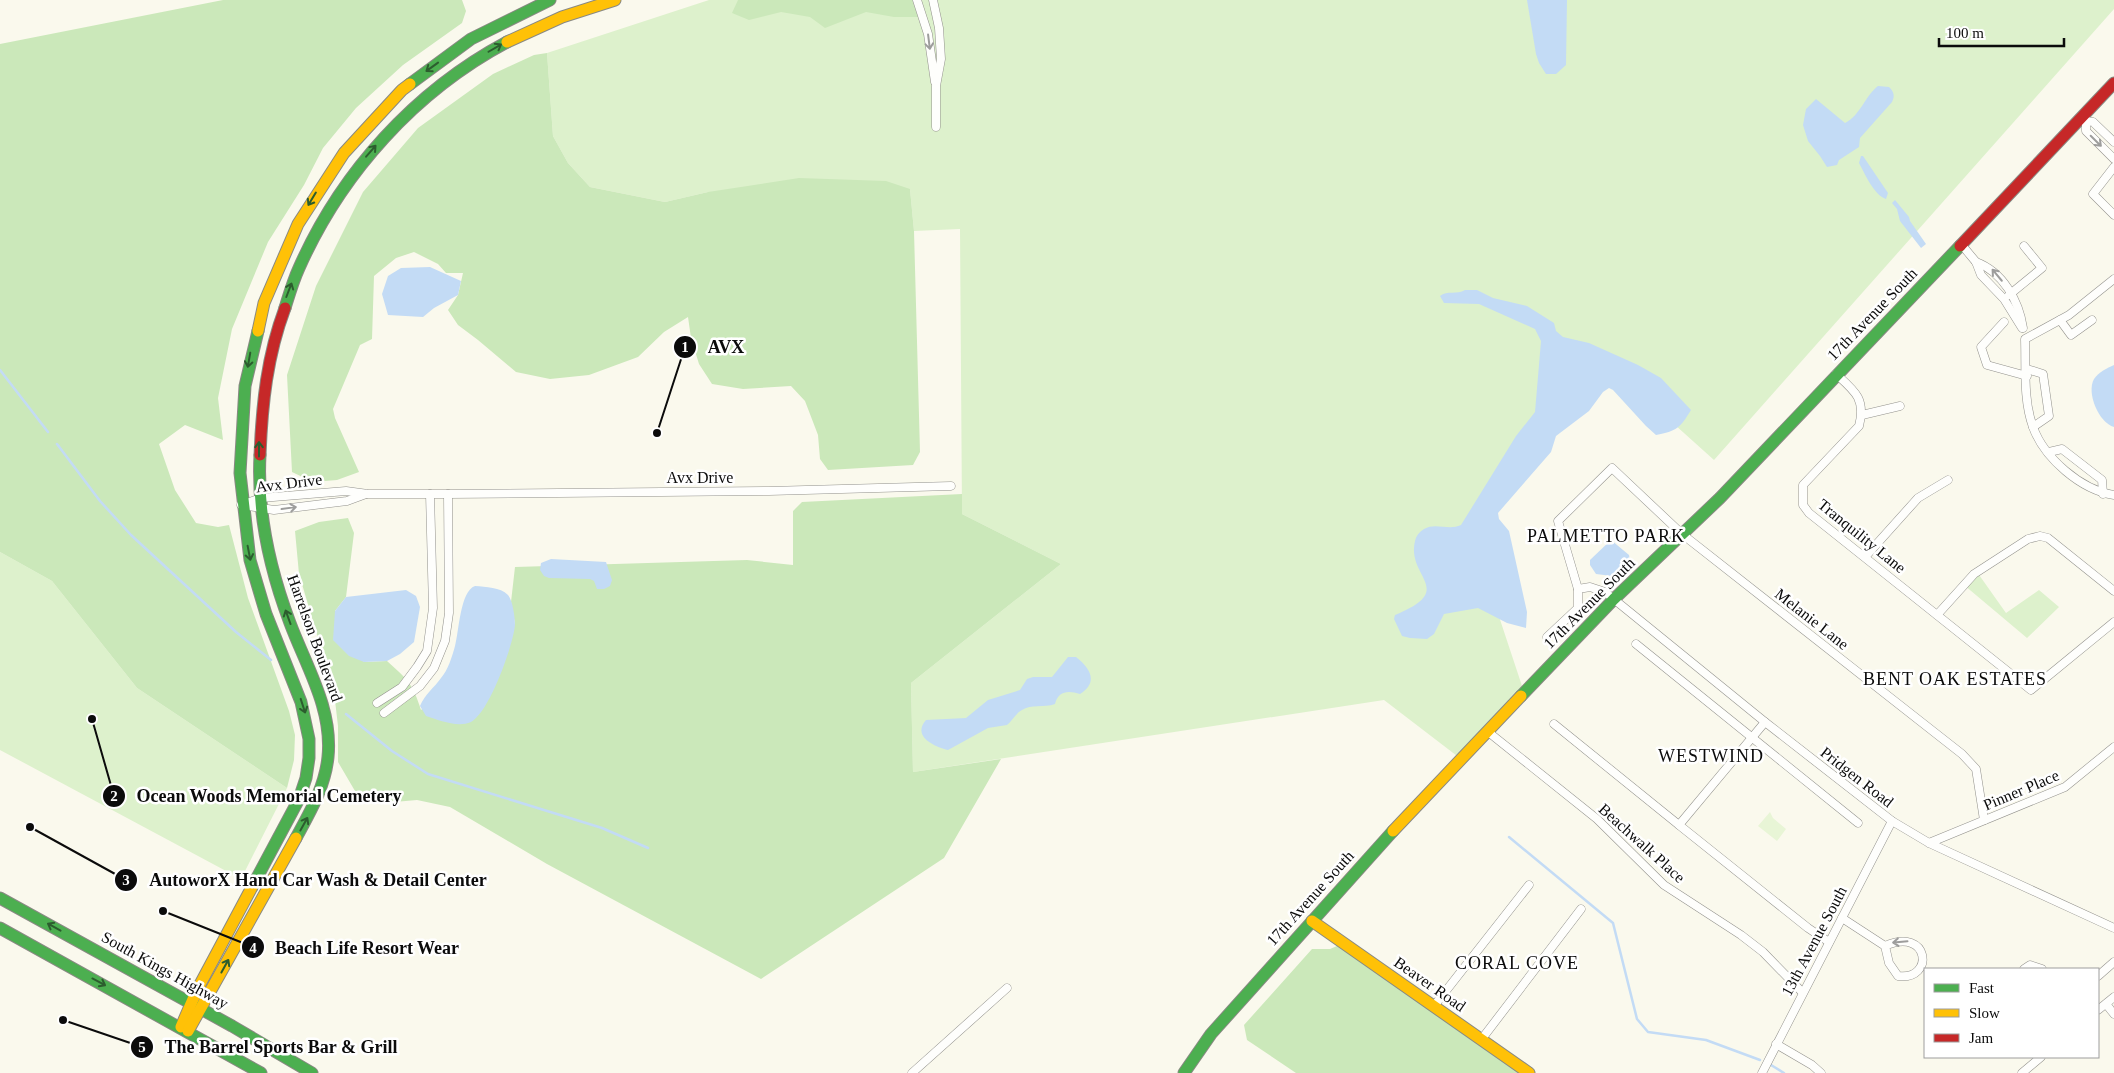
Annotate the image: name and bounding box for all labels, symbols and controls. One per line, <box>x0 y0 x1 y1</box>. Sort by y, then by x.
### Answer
scale bar <box>1939 15 2064 47</box>
text: 100 m <box>1946 25 1984 41</box>
one-way arrow <box>924 34 934 50</box>
one-way arrow <box>488 43 503 53</box>
one-way arrow <box>426 61 439 72</box>
one-way arrow <box>2090 135 2102 147</box>
one-way arrow <box>365 144 377 157</box>
one-way arrow <box>306 191 316 205</box>
street label: 17th Avenue South <box>1824 264 1920 364</box>
one-way arrow <box>1991 269 2002 282</box>
one-way arrow <box>285 283 294 298</box>
callout: AVX <box>673 330 754 363</box>
text: AVX <box>708 337 744 357</box>
text: 1 <box>681 339 689 355</box>
one-way arrow <box>243 352 253 368</box>
one-way arrow <box>254 441 264 458</box>
street label: Avx Drive <box>667 469 733 486</box>
street label: Avx Drive <box>255 470 323 496</box>
street label: Tranquility Lane <box>1814 496 1909 577</box>
one-way arrow <box>281 503 297 513</box>
district label: PALMETTO PARK <box>1527 526 1685 546</box>
one-way arrow <box>245 545 254 561</box>
street label: 17th Avenue South <box>1540 554 1638 652</box>
street label: Harrelson Boulevard <box>284 572 346 704</box>
street label: Melanie Lane <box>1772 585 1852 653</box>
one-way arrow <box>283 609 292 625</box>
district label: BENT OAK ESTATES <box>1863 669 2047 689</box>
one-way arrow <box>299 698 308 714</box>
street label: Pridgen Road <box>1817 743 1897 811</box>
district label: WESTWIND <box>1658 746 1764 766</box>
street label: Pinner Place <box>1981 766 2061 814</box>
callout: Ocean Woods Memorial Cemetery <box>101 779 412 812</box>
text: Ocean Woods Memorial Cemetery <box>136 786 402 806</box>
text: 2 <box>110 788 118 804</box>
street label: Beachwalk Place <box>1596 800 1688 886</box>
one-way arrow <box>299 817 309 832</box>
street label: 17th Avenue South <box>1263 847 1357 949</box>
callout: AutoworX Hand Car Wash & Detail Center <box>114 863 497 896</box>
text: AutoworX Hand Car Wash & Detail Center <box>149 870 487 890</box>
text: 3 <box>122 872 130 888</box>
street label: 13th Avenue South <box>1778 883 1850 999</box>
one-way arrow <box>47 922 62 932</box>
street label: South Kings Highway <box>98 928 231 1013</box>
callout: Beach Life Resort Wear <box>240 931 470 964</box>
one-way arrow <box>1893 937 1909 947</box>
text: Beach Life Resort Wear <box>275 938 459 958</box>
text: 4 <box>249 940 257 956</box>
street label: Beaver Road <box>1391 953 1469 1015</box>
district label: CORAL COVE <box>1455 953 1579 973</box>
one-way arrow <box>220 960 230 974</box>
legend <box>1924 968 2099 1058</box>
one-way arrow <box>91 978 105 988</box>
text: Fast <box>1969 980 1995 996</box>
text: Slow <box>1969 1005 2000 1021</box>
callout: The Barrel Sports Bar & Grill <box>130 1030 408 1063</box>
text: Jam <box>1969 1030 1993 1046</box>
text: The Barrel Sports Bar & Grill <box>165 1037 397 1057</box>
text: 5 <box>138 1039 146 1055</box>

